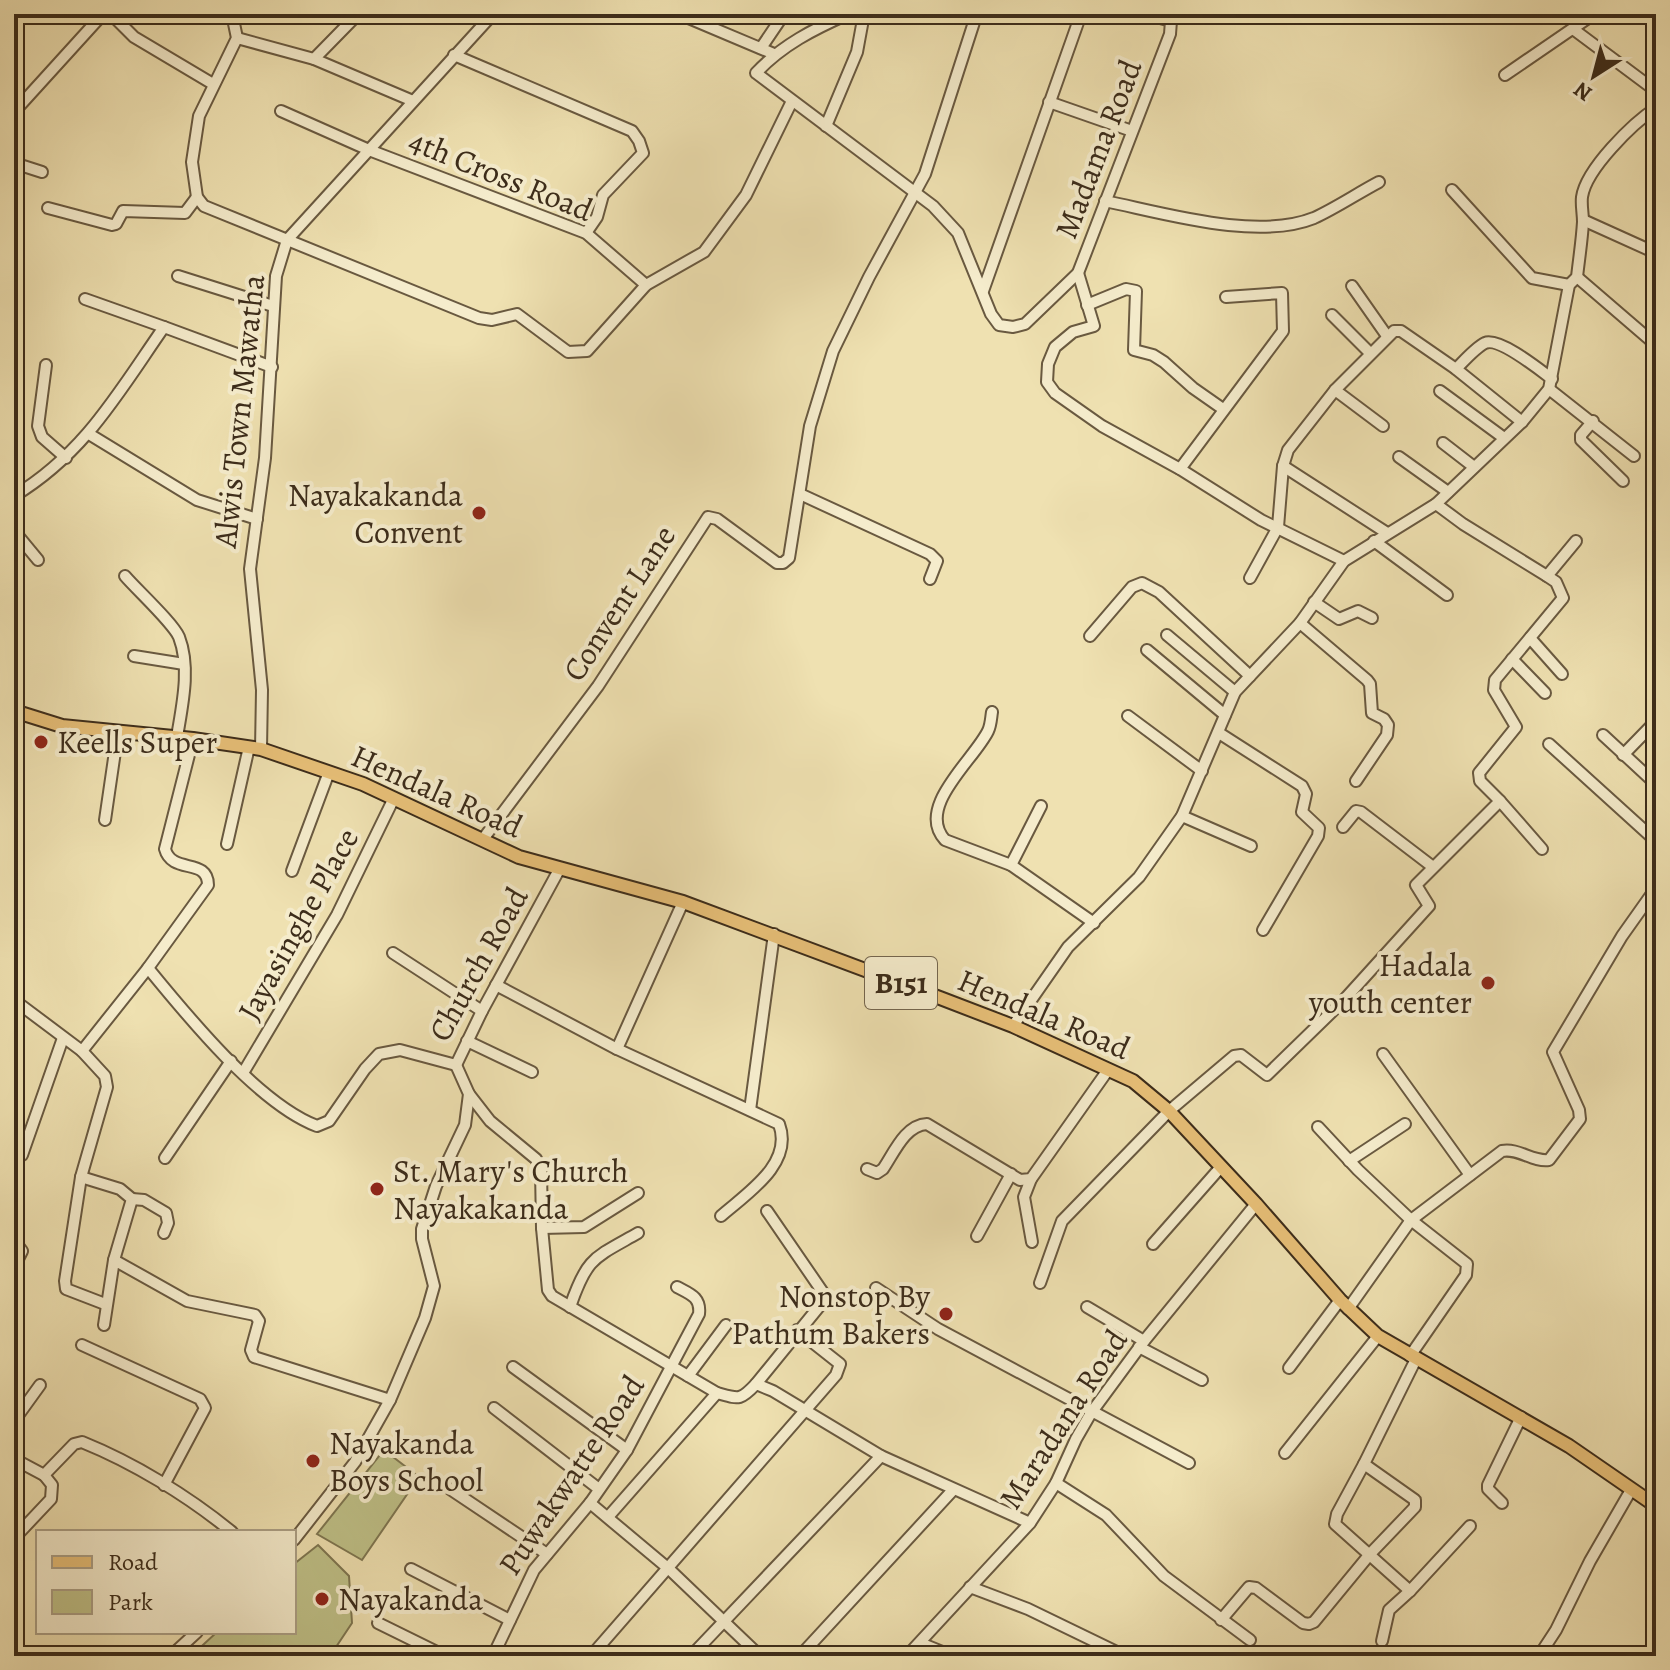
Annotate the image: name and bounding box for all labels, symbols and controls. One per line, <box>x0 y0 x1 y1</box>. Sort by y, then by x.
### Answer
north arrow <box>1554 36 1634 116</box>
street label: Madama Road <box>1044 52 1153 245</box>
text: N <box>1568 75 1598 108</box>
street label: 4th Cross Road <box>403 118 600 232</box>
street label: Alwis Town Mawatha <box>203 272 275 551</box>
place label: Nayakakanda Convent <box>288 473 463 554</box>
marker: Nayakakanda Convent <box>470 504 488 522</box>
street label: Convent Lane <box>552 516 686 690</box>
place label: Keells Super <box>57 720 217 764</box>
marker: Keells Super <box>32 733 50 751</box>
street label: Hendala Road <box>344 734 530 849</box>
street label: Jayasinghe Place <box>227 820 369 1028</box>
street label: Church Road <box>418 878 539 1049</box>
place label: Hadala youth center <box>1308 943 1472 1024</box>
road number: B151 <box>865 957 937 1009</box>
street label: Hendala Road <box>951 958 1138 1070</box>
marker: Hadala youth center <box>1479 974 1497 992</box>
place label: St. Mary's Church Nayakakanda <box>393 1149 628 1230</box>
marker: St. Mary's Church Nayakakanda <box>368 1180 386 1198</box>
place label: Nonstop By Pathum Bakers <box>731 1274 931 1355</box>
marker: Nonstop By Pathum Bakers <box>937 1305 955 1323</box>
street label: Maradana Road <box>988 1320 1138 1517</box>
street label: Puwakwatte Road <box>488 1365 655 1584</box>
place label: Nayakanda Boys School <box>329 1421 484 1502</box>
marker: Nayakanda Boys School <box>304 1452 322 1470</box>
legend <box>36 1530 296 1634</box>
text: Road <box>108 1546 158 1578</box>
place label: Nayakanda <box>338 1577 483 1621</box>
text: Park <box>108 1586 153 1618</box>
marker: Nayakanda <box>313 1590 331 1608</box>

